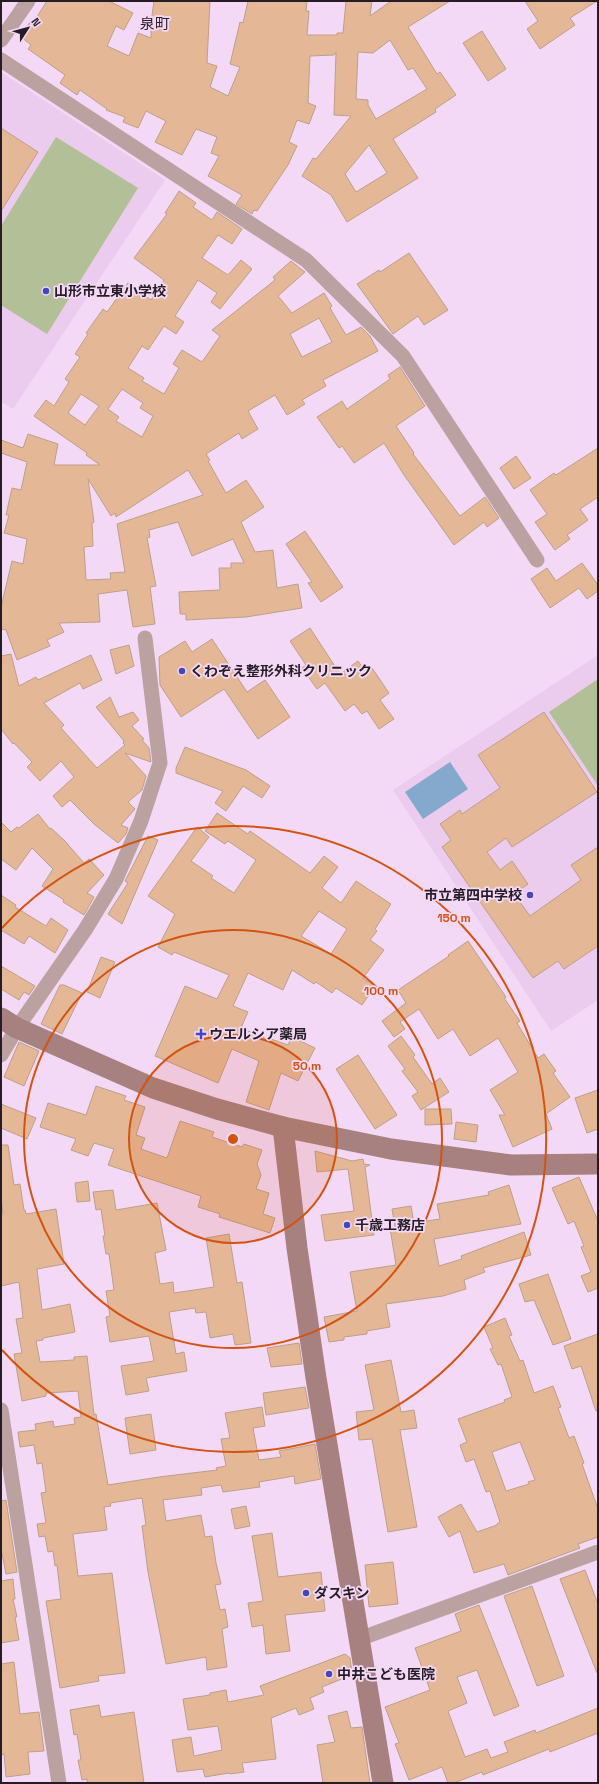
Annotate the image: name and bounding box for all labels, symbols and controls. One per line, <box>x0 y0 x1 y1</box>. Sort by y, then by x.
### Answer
north arrow <box>8 8 48 48</box>
district label: 泉町 <box>140 14 170 33</box>
text: N <box>28 15 44 29</box>
place label: 山形市立東小学校 <box>54 282 166 300</box>
marker: 山形市立東小学校 <box>41 286 51 296</box>
place label: くわぞえ整形外科クリニック <box>190 662 372 680</box>
marker: くわぞえ整形外科クリニック <box>177 666 187 676</box>
place label: 市立第四中学校 <box>424 886 522 904</box>
marker: 市立第四中学校 <box>525 890 535 900</box>
text: 150 m <box>437 910 471 926</box>
text: 100 m <box>364 983 398 999</box>
place label: ウエルシア薬局 <box>209 1025 307 1043</box>
marker: ウエルシア薬局 <box>196 1029 206 1039</box>
text: 50 m <box>293 1058 321 1074</box>
centre of rings <box>226 1132 240 1146</box>
place label: 千歳工務店 <box>355 1216 425 1234</box>
marker: 千歳工務店 <box>342 1220 352 1230</box>
place label: ダスキン <box>314 1584 370 1602</box>
marker: ダスキン <box>301 1588 311 1598</box>
place label: 中井こども医院 <box>337 1665 435 1683</box>
marker: 中井こども医院 <box>324 1669 334 1679</box>

